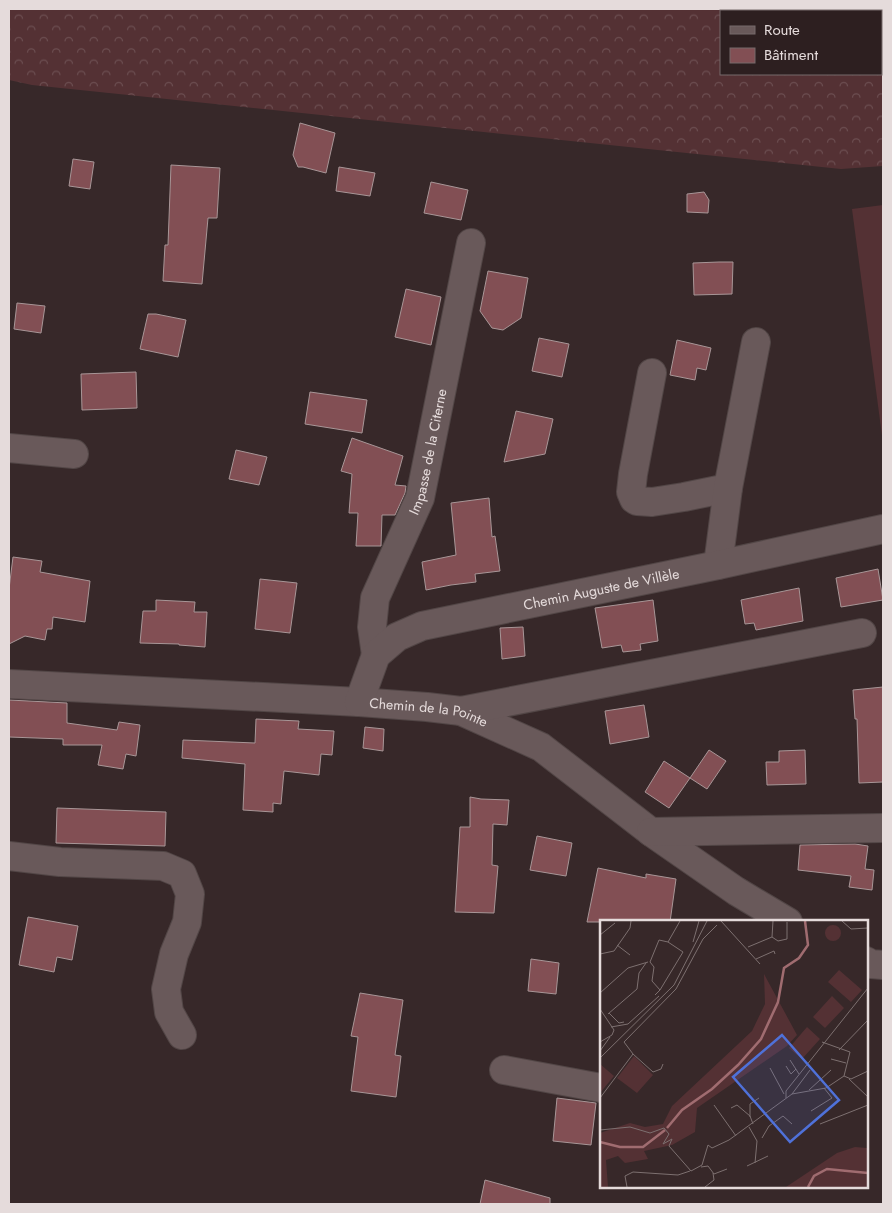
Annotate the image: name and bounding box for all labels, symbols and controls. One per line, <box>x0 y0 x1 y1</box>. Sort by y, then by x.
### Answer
legend <box>720 10 882 75</box>
text: Route <box>764 19 800 41</box>
text: Bâtiment <box>764 44 818 66</box>
street label: Impasse de la Citerne <box>404 387 452 518</box>
street label: Chemin Auguste de Villèle <box>521 563 681 615</box>
street label: Chemin de la Pointe <box>369 693 491 732</box>
inset map <box>600 920 867 1188</box>

